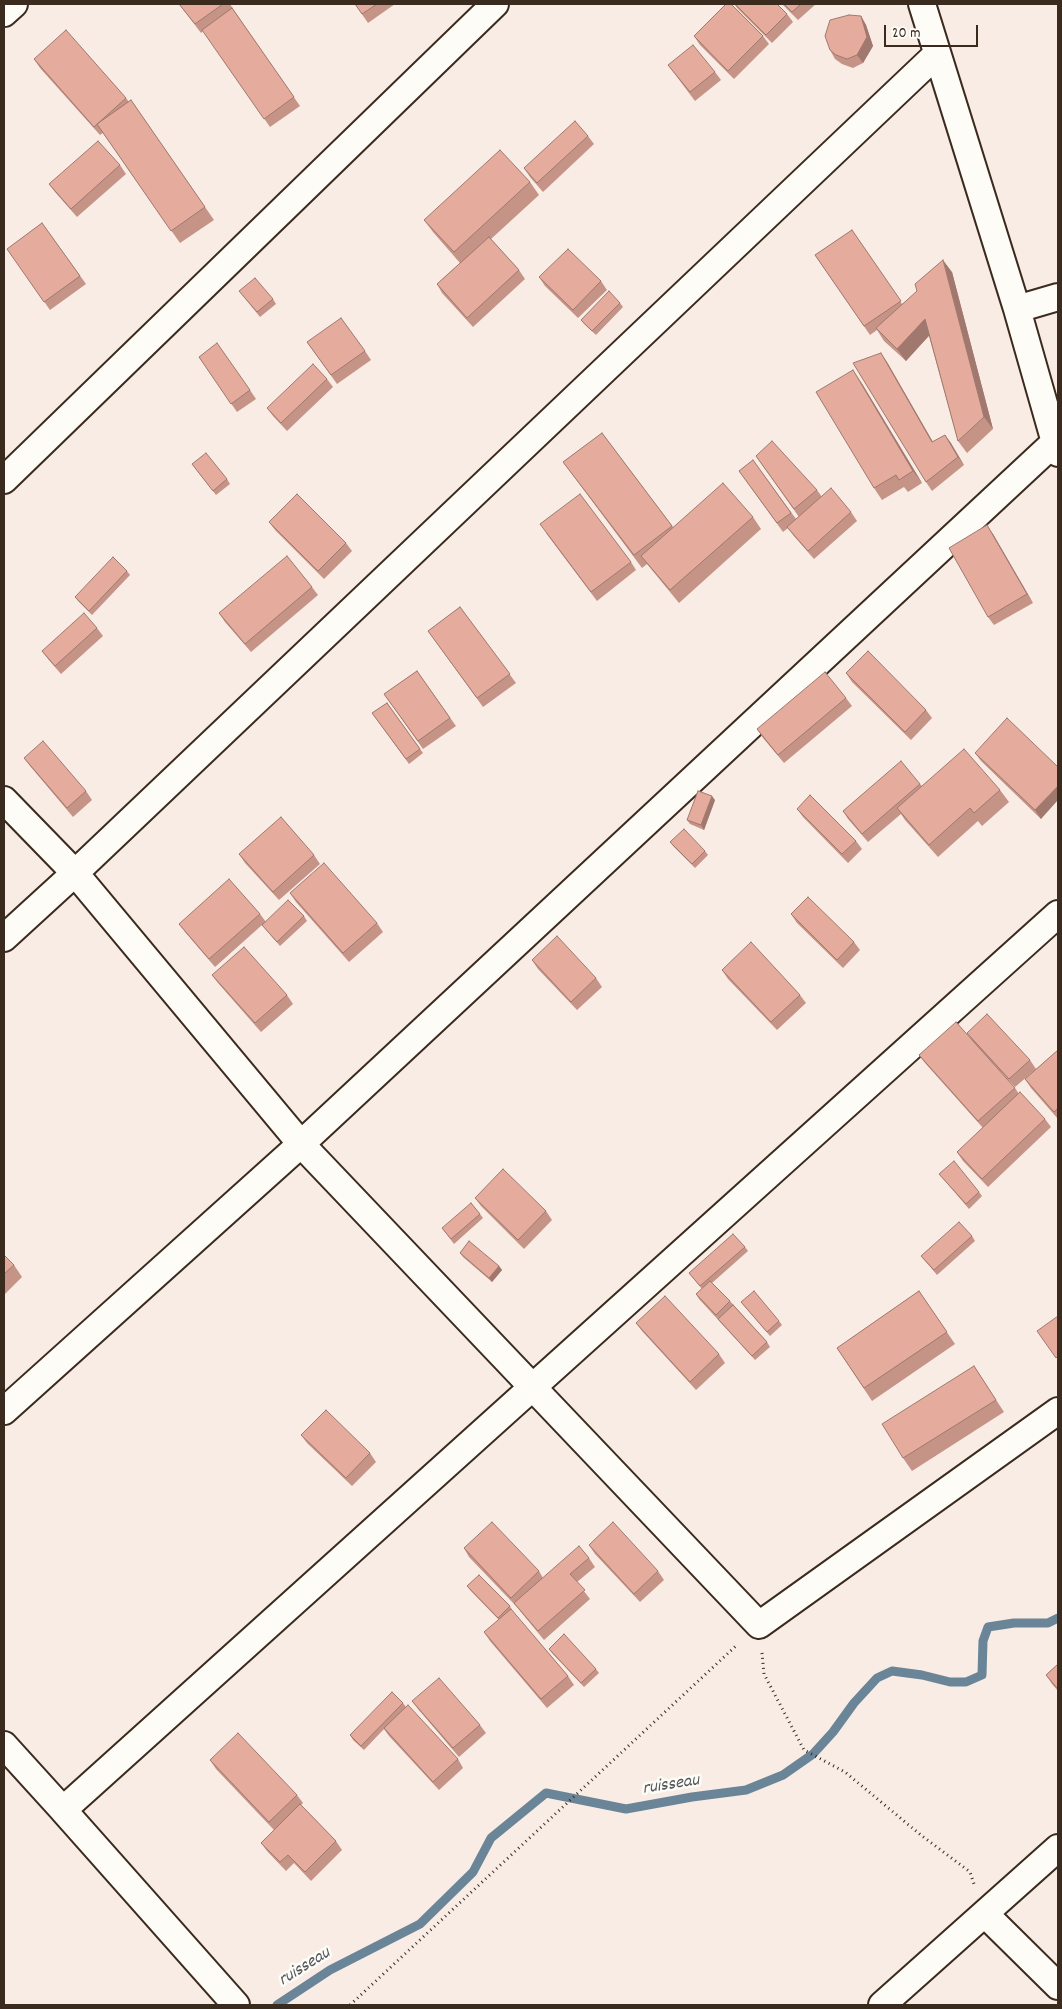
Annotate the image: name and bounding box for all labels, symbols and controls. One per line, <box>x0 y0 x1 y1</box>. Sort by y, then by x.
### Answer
scale bar <box>887 15 981 47</box>
text: 20 m <box>892 23 920 45</box>
water label: ruisseau <box>641 1771 701 1801</box>
water label: ruisseau <box>275 1944 335 1992</box>

